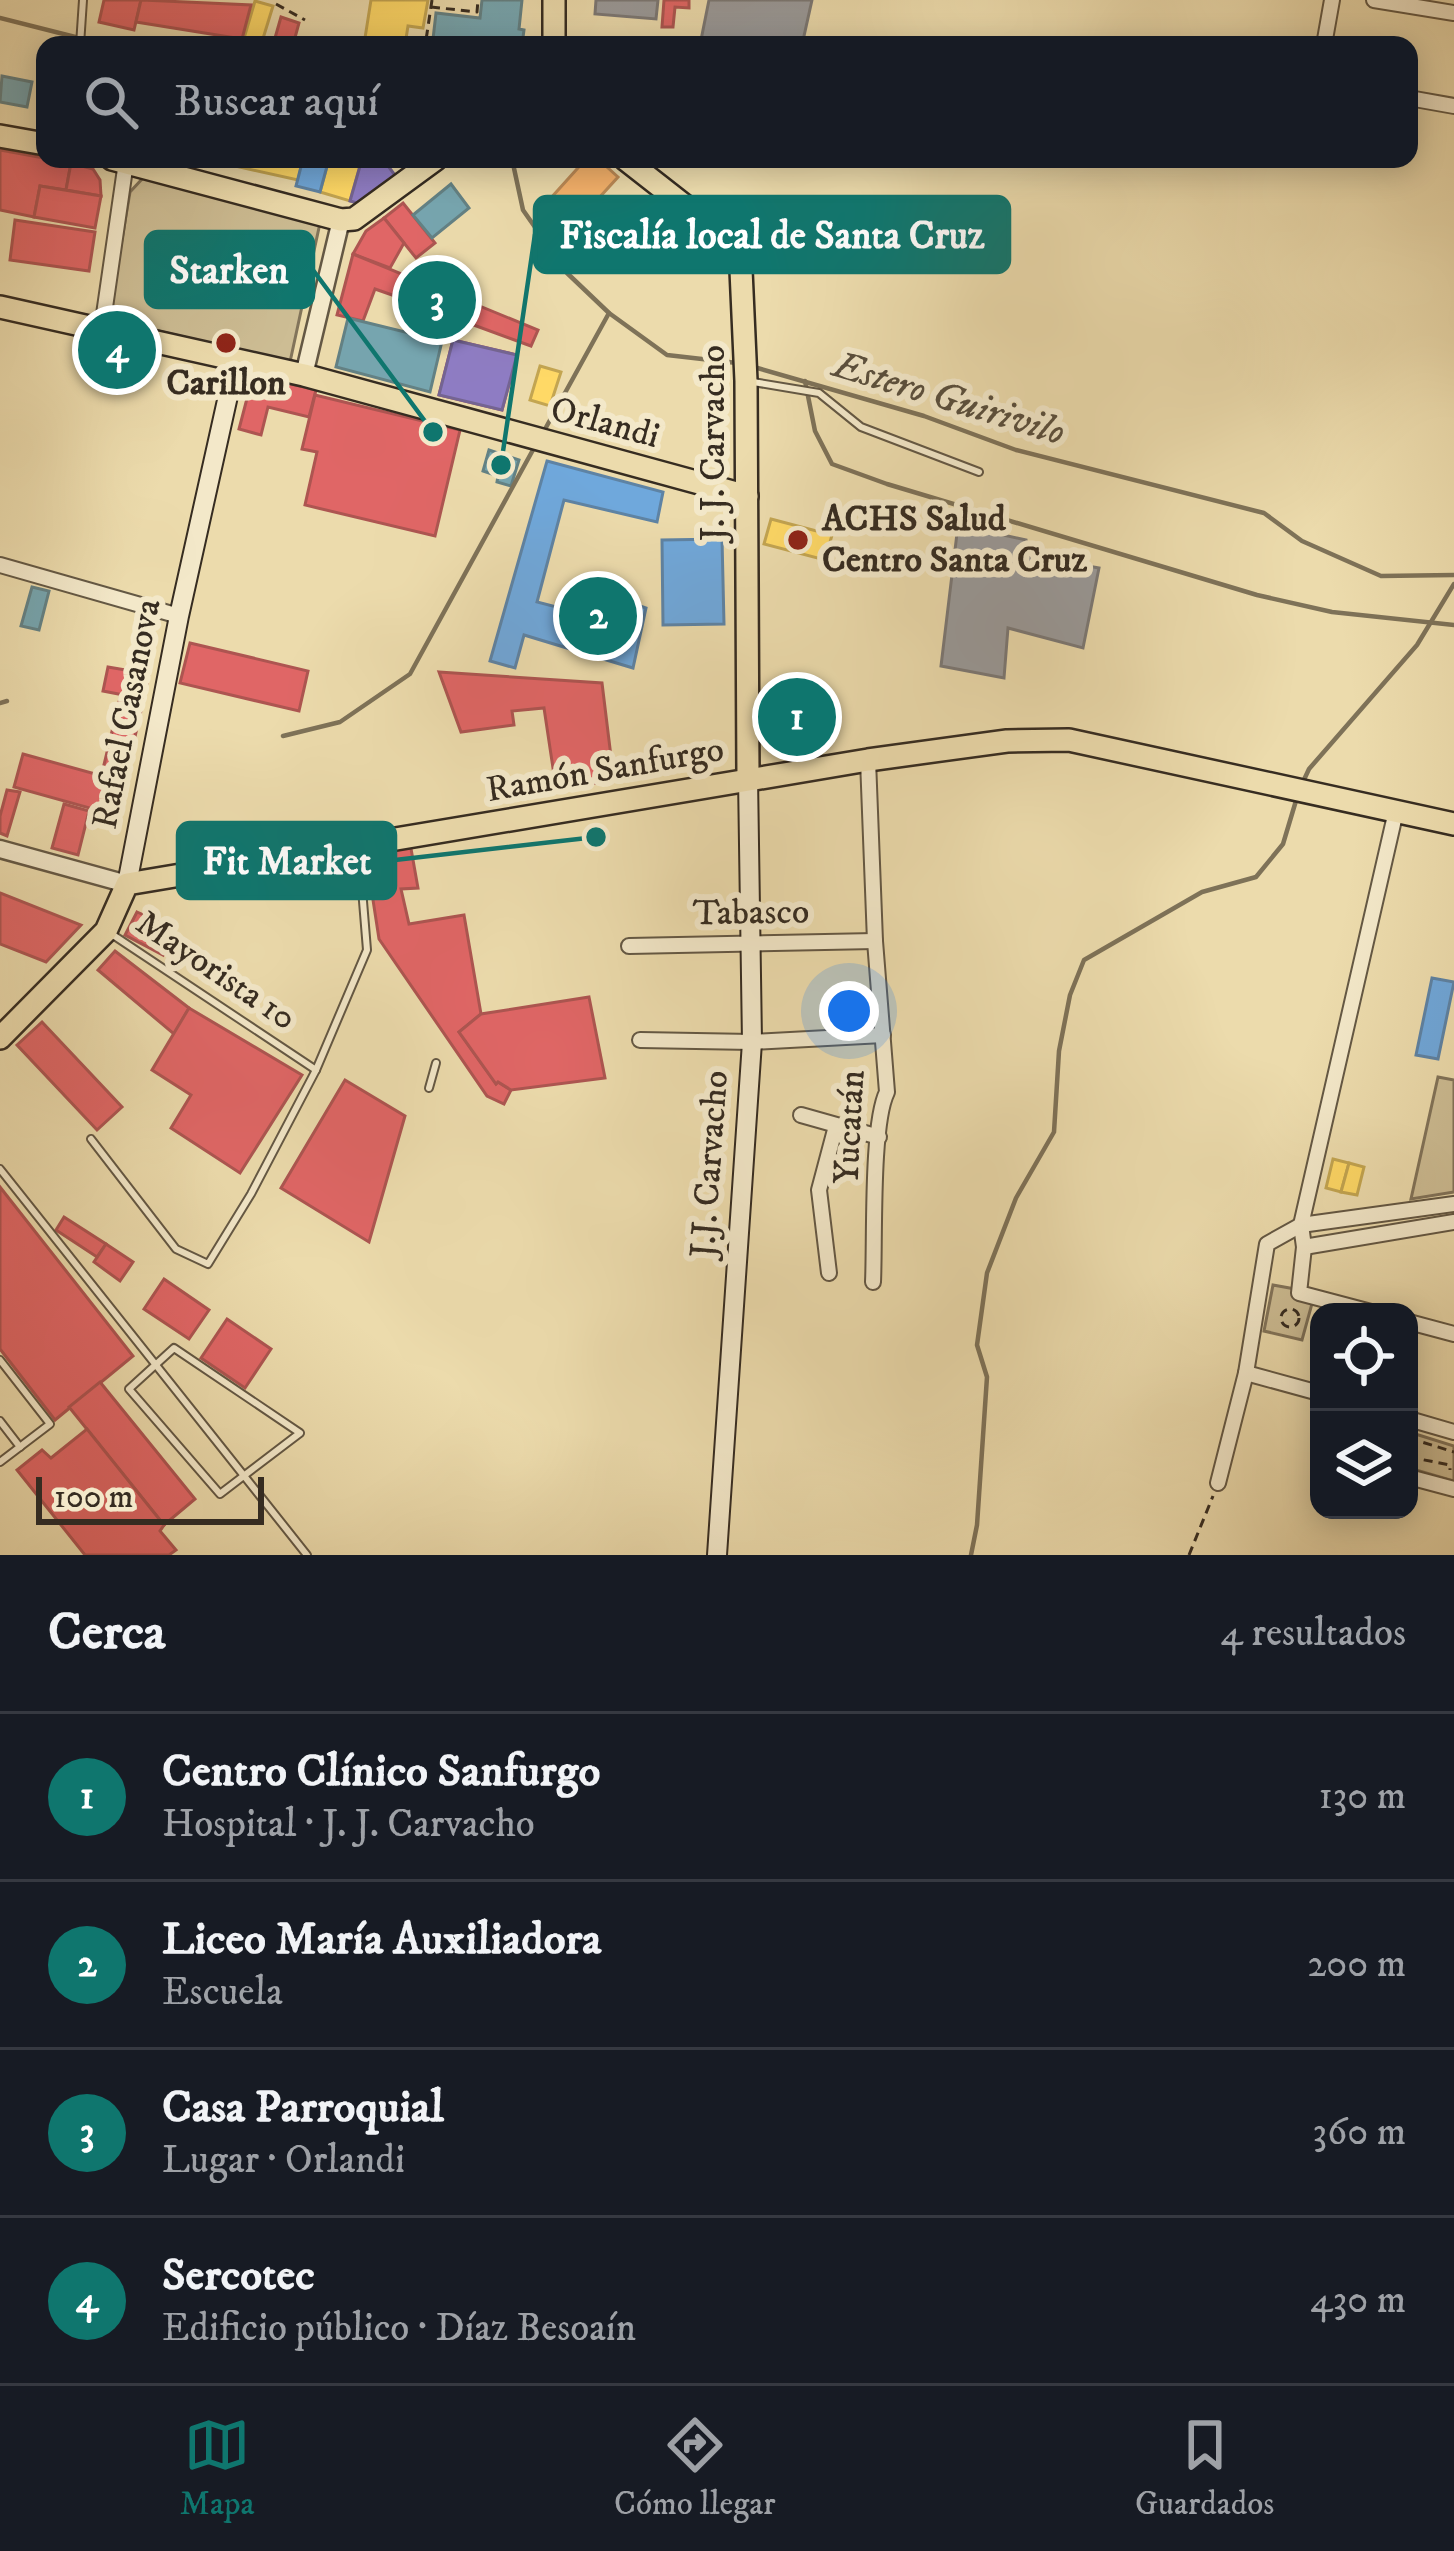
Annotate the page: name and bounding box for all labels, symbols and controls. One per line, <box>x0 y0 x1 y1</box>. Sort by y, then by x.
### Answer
search box <box>36 36 1418 168</box>
icon: search <box>78 69 144 135</box>
text: Buscar aquí <box>174 74 379 130</box>
callout: Fiscalía local de Santa Cruz <box>535 197 1009 272</box>
text: Fiscalía local de Santa Cruz <box>559 212 985 261</box>
callout: Starken <box>146 232 313 307</box>
text: Starken <box>169 247 289 296</box>
pin: 3 <box>398 255 476 345</box>
pin: 4 <box>78 305 156 395</box>
marker: Carillon <box>213 330 239 356</box>
water label: Estero Guirivilo <box>825 340 1071 457</box>
street label: J. J. Carvacho <box>691 345 736 544</box>
place label: Carillon <box>166 361 286 406</box>
street label: Orlandi <box>546 387 664 459</box>
place label: ACHS Salud Centro Santa Cruz <box>821 497 1087 583</box>
marker: ACHS Salud Centro Santa Cruz <box>785 527 811 553</box>
pin: 2 <box>559 571 637 661</box>
street label: Rafael Casanova <box>83 595 171 833</box>
pin: 1 <box>758 672 836 762</box>
street label: Ramón Sanfurgo <box>483 727 727 813</box>
callout: Fit Market <box>178 823 395 898</box>
text: Fit Market <box>203 838 372 887</box>
street label: Tabasco <box>692 889 810 937</box>
street label: Mayorista 10 <box>127 901 305 1041</box>
your location <box>819 981 879 1041</box>
street label: J.J. Carvacho <box>681 1069 739 1262</box>
street label: Yucatán <box>825 1069 875 1185</box>
map controls <box>1310 1303 1418 1519</box>
button: locate <box>1310 1303 1418 1411</box>
button: layers <box>1310 1411 1418 1519</box>
scale bar <box>36 1471 264 1524</box>
text: 100 m <box>54 1477 133 1518</box>
text: Cerca <box>48 1601 165 1665</box>
text: 4 resultados <box>1221 1609 1406 1658</box>
text: Centro Clínico Sanfurgo <box>162 1744 600 1800</box>
text: 1 <box>80 1772 94 1821</box>
text: 130 m <box>1318 1772 1406 1821</box>
text: Hospital · J. J. Carvacho <box>162 1800 535 1849</box>
text: Liceo María Auxiliadora <box>162 1912 601 1968</box>
text: 2 <box>77 1940 97 1989</box>
text: 200 m <box>1307 1940 1406 1989</box>
text: Escuela <box>162 1968 283 2017</box>
text: Casa Parroquial <box>162 2080 444 2136</box>
text: 3 <box>80 2108 94 2157</box>
text: 360 m <box>1312 2108 1406 2157</box>
text: Lugar · Orlandi <box>162 2136 405 2185</box>
text: Sercotec <box>162 2248 315 2304</box>
text: 4 <box>76 2276 98 2325</box>
text: 430 m <box>1310 2276 1406 2325</box>
text: Edificio público · Díaz Besoaín <box>162 2304 636 2353</box>
tab: Mapa <box>180 2412 255 2525</box>
tab: Cómo llegar <box>614 2412 776 2525</box>
tab: Guardados <box>1135 2412 1274 2525</box>

